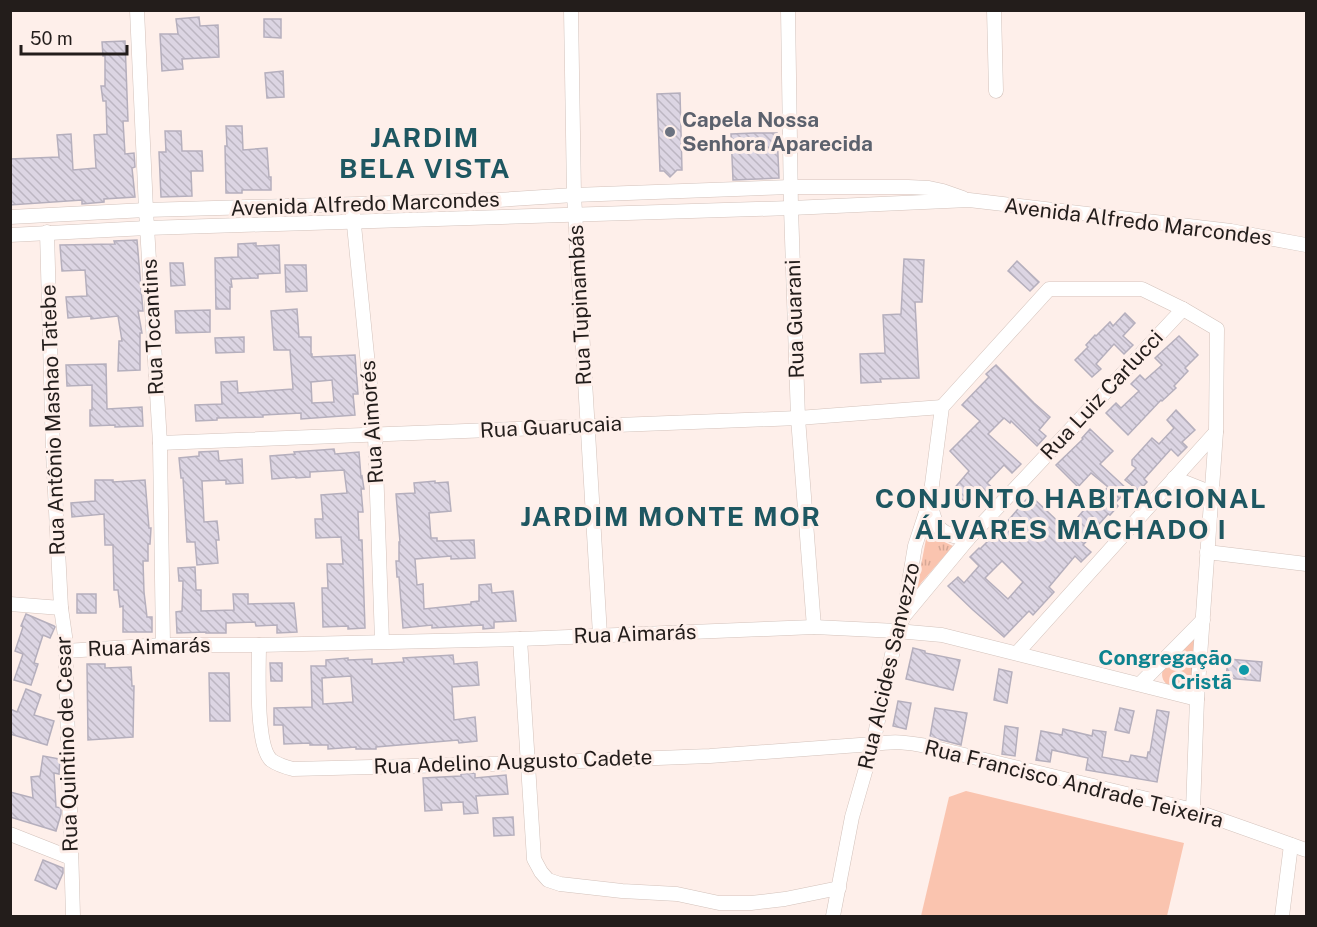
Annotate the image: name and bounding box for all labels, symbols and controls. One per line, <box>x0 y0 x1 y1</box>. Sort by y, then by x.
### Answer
scale bar <box>21 18 128 56</box>
text: 50 m <box>30 28 73 49</box>
place label: Capela Nossa Senhora Aparecida <box>682 107 873 156</box>
district label: JARDIM BELA VISTA <box>339 121 511 184</box>
marker: Capela Nossa Senhora Aparecida <box>663 125 677 139</box>
street label: Avenida Alfredo Marcondes <box>230 186 500 221</box>
street label: Avenida Alfredo Marcondes <box>1003 193 1273 250</box>
street label: Rua Tupinambás <box>563 224 596 386</box>
street label: Rua Tocantins <box>136 258 169 396</box>
street label: Rua Guarani <box>780 259 809 379</box>
street label: Rua Antônio Mashao Tatebe <box>35 284 70 556</box>
street label: Rua Luiz Carlucci <box>1035 325 1168 465</box>
street label: Rua Aimorés <box>355 359 388 485</box>
street label: Rua Guarucaia <box>479 410 623 443</box>
district label: CONJUNTO HABITACIONAL ÁLVARES MACHADO I <box>875 482 1267 545</box>
district label: JARDIM MONTE MOR <box>520 500 822 532</box>
street label: Rua Alcides Sanvezzo <box>853 560 925 772</box>
street label: Rua Aimarás <box>573 619 697 648</box>
street label: Rua Aimarás <box>87 632 211 661</box>
street label: Rua Quintino de Cesar <box>50 636 83 853</box>
place label: Congregação Cristã <box>1098 645 1232 694</box>
marker: Congregação Cristã <box>1237 663 1251 677</box>
street label: Rua Francisco Andrade Teixeira <box>922 734 1226 833</box>
street label: Rua Adelino Augusto Cadete <box>373 744 653 779</box>

